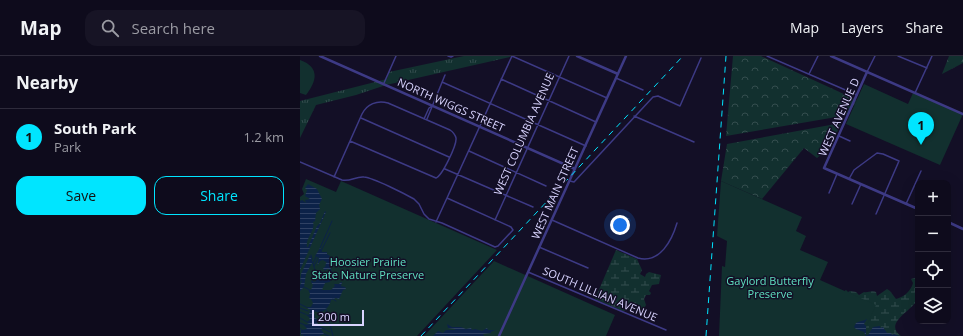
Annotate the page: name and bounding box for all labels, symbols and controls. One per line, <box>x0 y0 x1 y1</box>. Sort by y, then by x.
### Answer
search box <box>85 10 365 46</box>
text: Map <box>20 15 61 41</box>
icon: search <box>99 17 121 39</box>
text: Search here <box>131 18 215 38</box>
text: Map <box>790 18 819 37</box>
text: Layers <box>841 18 883 37</box>
text: Share <box>905 18 943 37</box>
street label: WEST COLUMBIA AVENUE <box>490 70 557 197</box>
text: Nearby <box>16 71 78 94</box>
street label: NORTH WIGGS STREET <box>395 74 507 135</box>
street label: WEST AVENUE D <box>815 75 863 158</box>
pin: 1 <box>908 112 934 145</box>
text: South Park <box>54 118 136 138</box>
text: 1 <box>25 128 33 146</box>
text: 1.2 km <box>243 128 284 146</box>
text: Park <box>54 138 81 156</box>
street label: WEST MAIN STREET <box>527 144 582 241</box>
button: Save <box>16 176 146 215</box>
button: Share <box>154 176 284 215</box>
map controls <box>915 180 951 324</box>
button: + <box>915 180 951 216</box>
your location <box>610 215 630 235</box>
button: − <box>915 216 951 252</box>
button: locate <box>915 252 951 288</box>
park label: Hoosier Prairie State Nature Preserve <box>312 254 424 282</box>
street label: SOUTH LILLIAN AVENUE <box>541 263 660 325</box>
park label: Gaylord Butterfly Preserve <box>726 273 814 301</box>
button: layers <box>915 288 951 324</box>
scale bar <box>312 308 364 327</box>
text: 200 m <box>318 309 350 324</box>

